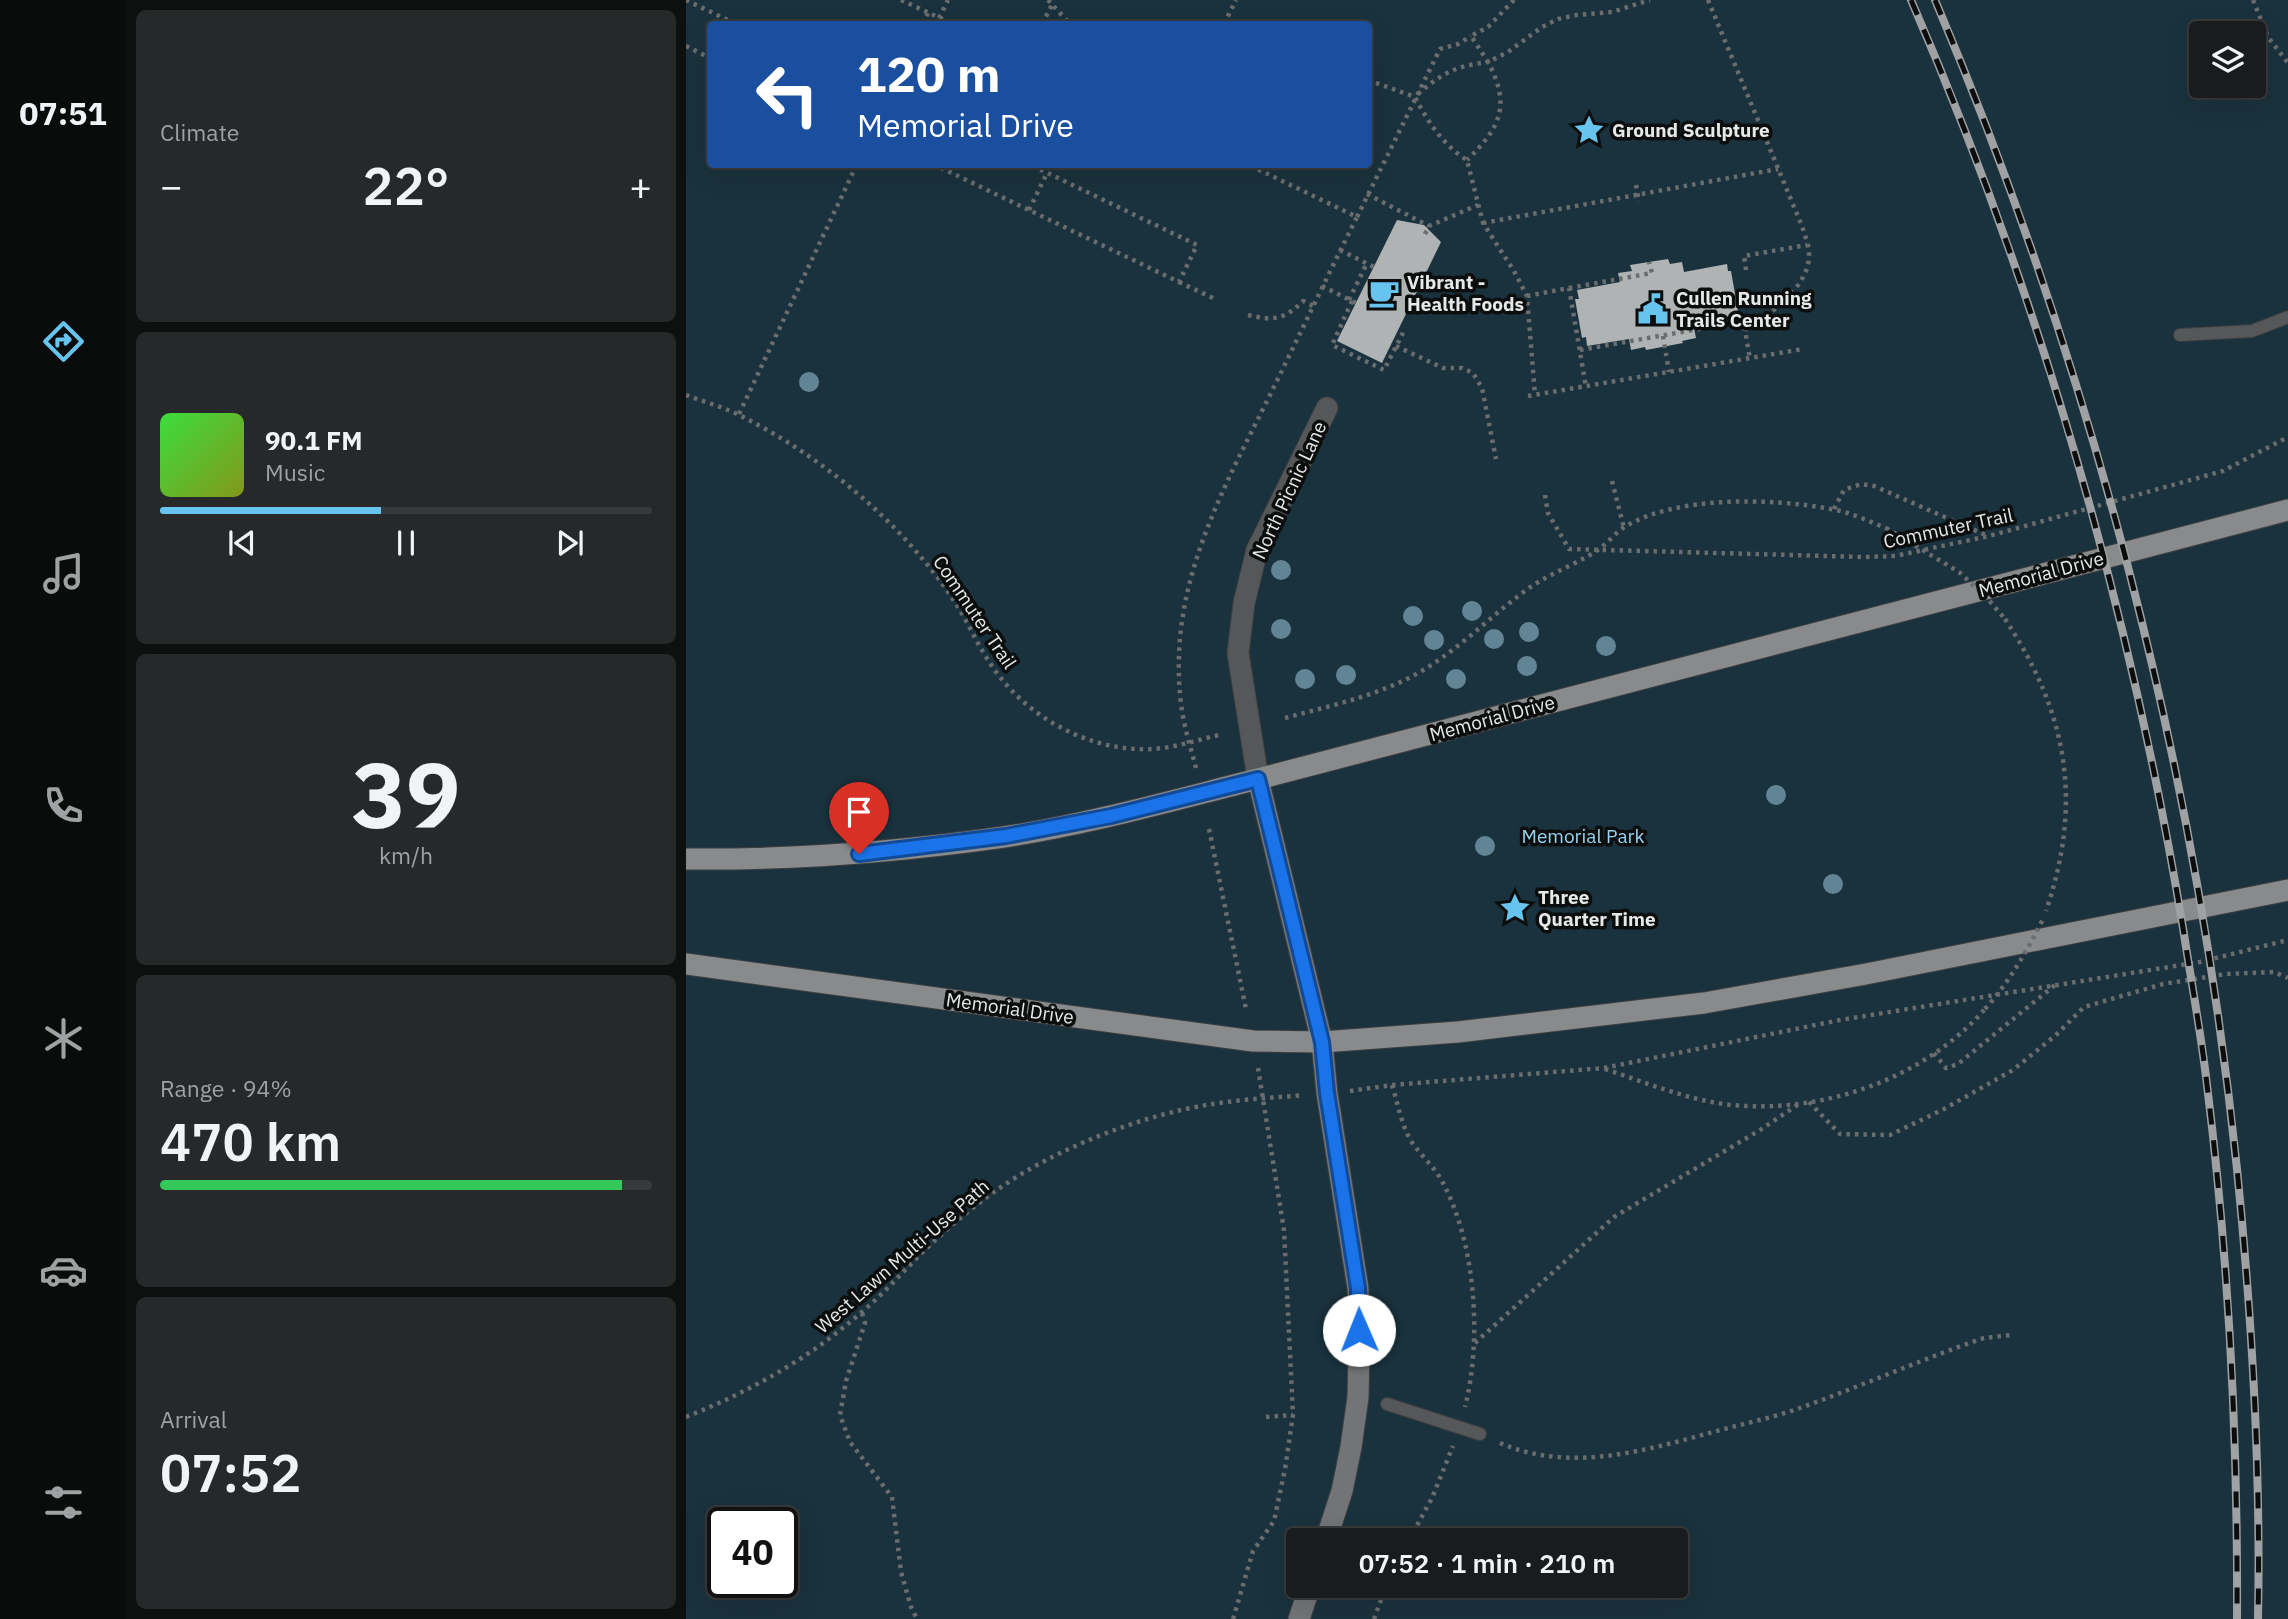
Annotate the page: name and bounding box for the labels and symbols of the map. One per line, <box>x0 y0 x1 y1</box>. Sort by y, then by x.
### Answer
place icon: Ground Sculpture <box>1572 113 1606 147</box>
place label: Ground Sculpture <box>1612 118 1770 142</box>
place label: Vibrant - Health Foods <box>1407 270 1524 316</box>
cafe icon: Vibrant - Health Foods <box>1367 276 1401 310</box>
place label: Cullen Running Trails Center <box>1676 286 1812 332</box>
public building icon: Cullen Running Trails Center <box>1636 292 1670 326</box>
street label: North Picnic Lane <box>1247 417 1331 563</box>
street label: Commuter Trail <box>1881 503 2015 553</box>
street label: Memorial Drive <box>1976 546 2106 602</box>
street label: Commuter Trail <box>928 551 1022 673</box>
street label: Memorial Drive <box>1427 690 1557 746</box>
pin <box>829 782 889 854</box>
park label: Memorial Park <box>1521 824 1645 848</box>
place label: Three Quarter Time <box>1538 885 1656 931</box>
place icon: Three Quarter Time <box>1498 891 1532 925</box>
street label: Memorial Drive <box>945 987 1075 1029</box>
street label: West Lawn Multi-Use Path <box>810 1174 994 1338</box>
position arrow <box>1322 1293 1396 1367</box>
speed limit sign: 40 <box>707 1507 798 1598</box>

